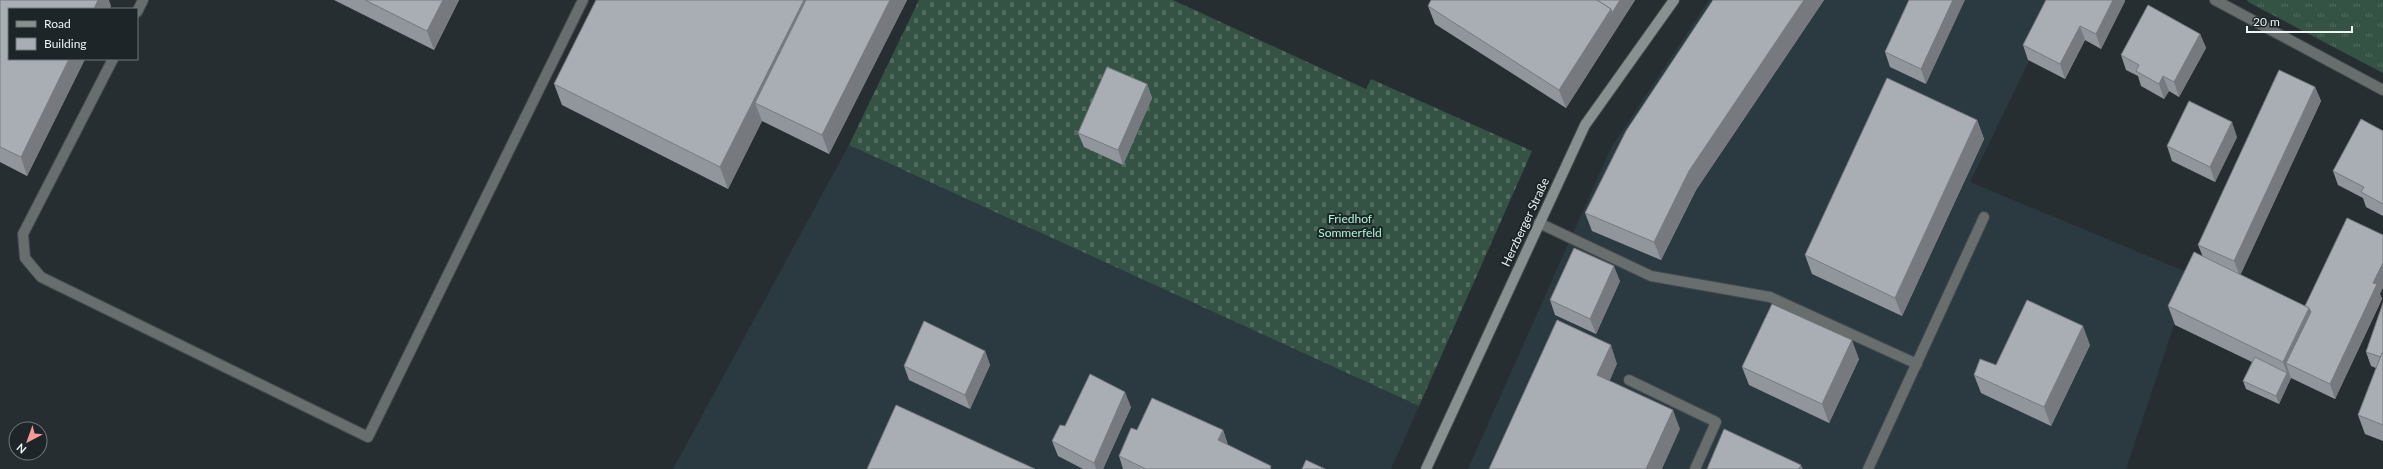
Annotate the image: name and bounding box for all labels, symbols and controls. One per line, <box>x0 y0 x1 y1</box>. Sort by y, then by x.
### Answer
legend <box>8 8 138 60</box>
scale bar <box>2247 8 2352 34</box>
text: 20 m <box>2253 14 2280 29</box>
text: Road <box>44 16 71 31</box>
text: Building <box>44 36 87 51</box>
street label: Herzberger Straße <box>1498 175 1552 269</box>
park label: Friedhof Sommerfeld <box>1318 211 1382 240</box>
north arrow <box>8 421 48 461</box>
text: N <box>14 441 29 457</box>

